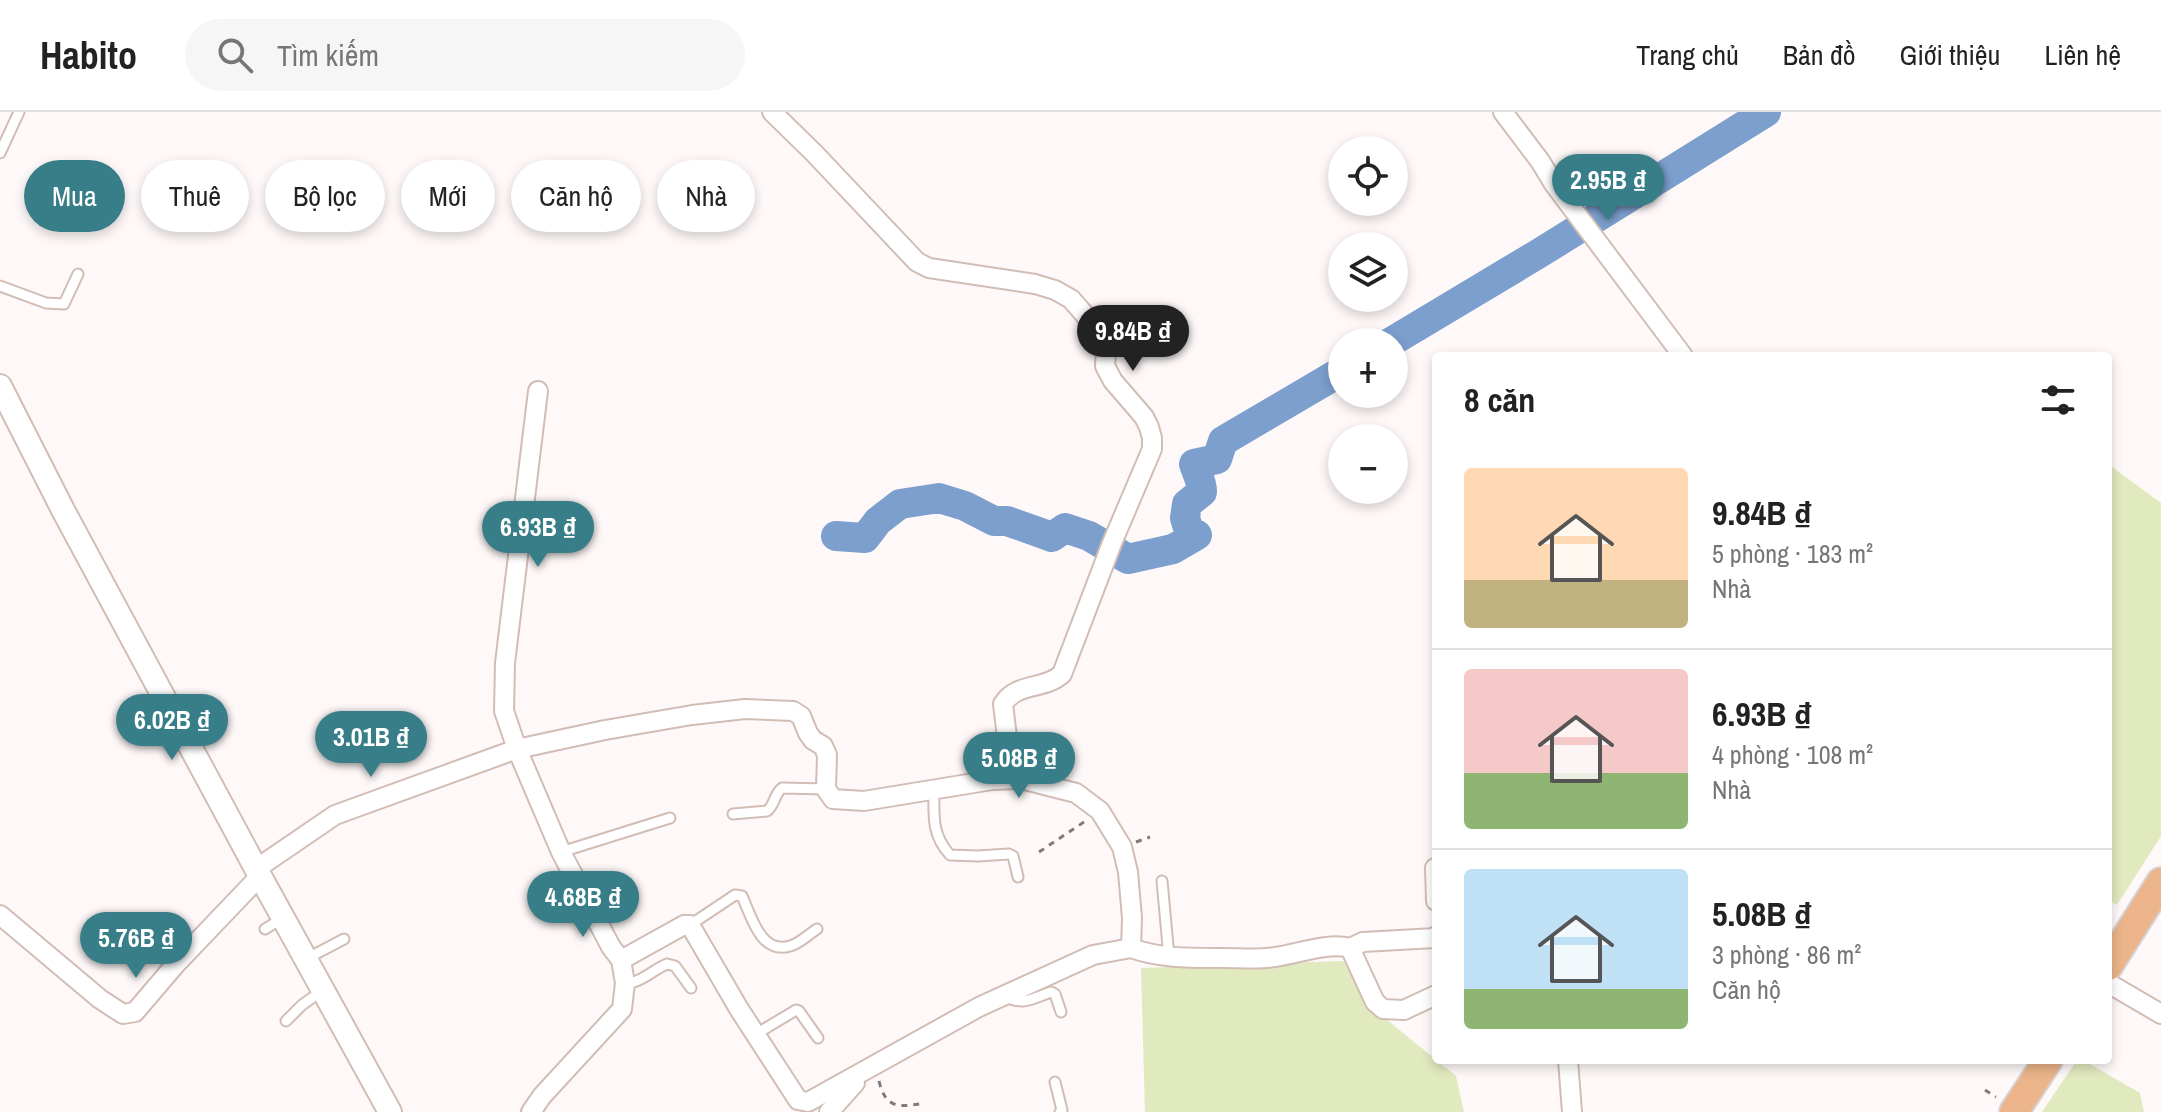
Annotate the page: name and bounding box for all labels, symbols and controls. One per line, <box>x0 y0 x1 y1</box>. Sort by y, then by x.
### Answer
search box <box>185 19 745 91</box>
text: Habito <box>40 30 137 81</box>
icon: search <box>213 33 257 77</box>
text: Tìm kiếm <box>277 35 379 75</box>
text: Trang chủ <box>1636 36 1739 74</box>
text: Bản đồ <box>1783 36 1856 74</box>
text: Giới thiệu <box>1900 36 2000 74</box>
text: Liên hệ <box>2044 36 2121 74</box>
map controls <box>1328 136 1408 504</box>
button: locate <box>1328 136 1408 216</box>
pin: 2.95B ₫ <box>1534 154 1682 222</box>
chip: Mua <box>24 160 125 232</box>
chip: Thuê <box>141 160 249 232</box>
chip: Bộ lọc <box>265 160 385 232</box>
chip: Mới <box>401 160 495 232</box>
chip: Căn hộ <box>511 160 641 232</box>
chip: Nhà <box>657 160 755 232</box>
text: 2.95B ₫ <box>1570 162 1646 197</box>
button: layers <box>1328 232 1408 312</box>
pin: 9.84B ₫ <box>1059 305 1207 373</box>
text: 9.84B ₫ <box>1095 313 1171 348</box>
button: + <box>1328 328 1408 408</box>
text: 8 căn <box>1464 377 1535 423</box>
icon: filters <box>2036 378 2080 422</box>
button: − <box>1328 424 1408 504</box>
text: 9.84B ₫ <box>1712 490 1811 536</box>
icon: home <box>1528 500 1624 596</box>
pin: 6.93B ₫ <box>464 501 612 569</box>
text: 6.93B ₫ <box>500 509 576 544</box>
text: 5 phòng · 183 m² <box>1712 536 1873 571</box>
text: Nhà <box>1712 571 1751 606</box>
text: 6.93B ₫ <box>1712 691 1811 737</box>
pin: 6.02B ₫ <box>98 694 246 762</box>
icon: home <box>1528 701 1624 797</box>
text: 6.02B ₫ <box>134 702 210 737</box>
pin: 3.01B ₫ <box>297 711 445 779</box>
text: 3.01B ₫ <box>333 719 409 754</box>
pin: 5.08B ₫ <box>945 732 1093 800</box>
text: 4 phòng · 108 m² <box>1712 737 1873 772</box>
text: 5.08B ₫ <box>981 740 1057 775</box>
text: Nhà <box>1712 772 1751 807</box>
pin: 4.68B ₫ <box>509 871 657 939</box>
text: 4.68B ₫ <box>545 879 621 914</box>
text: 5.08B ₫ <box>1712 891 1811 937</box>
icon: home <box>1528 901 1624 997</box>
pin: 5.76B ₫ <box>62 912 210 980</box>
text: 5.76B ₫ <box>98 920 174 955</box>
text: 3 phòng · 86 m² <box>1712 937 1861 972</box>
text: Căn hộ <box>1712 972 1781 1007</box>

